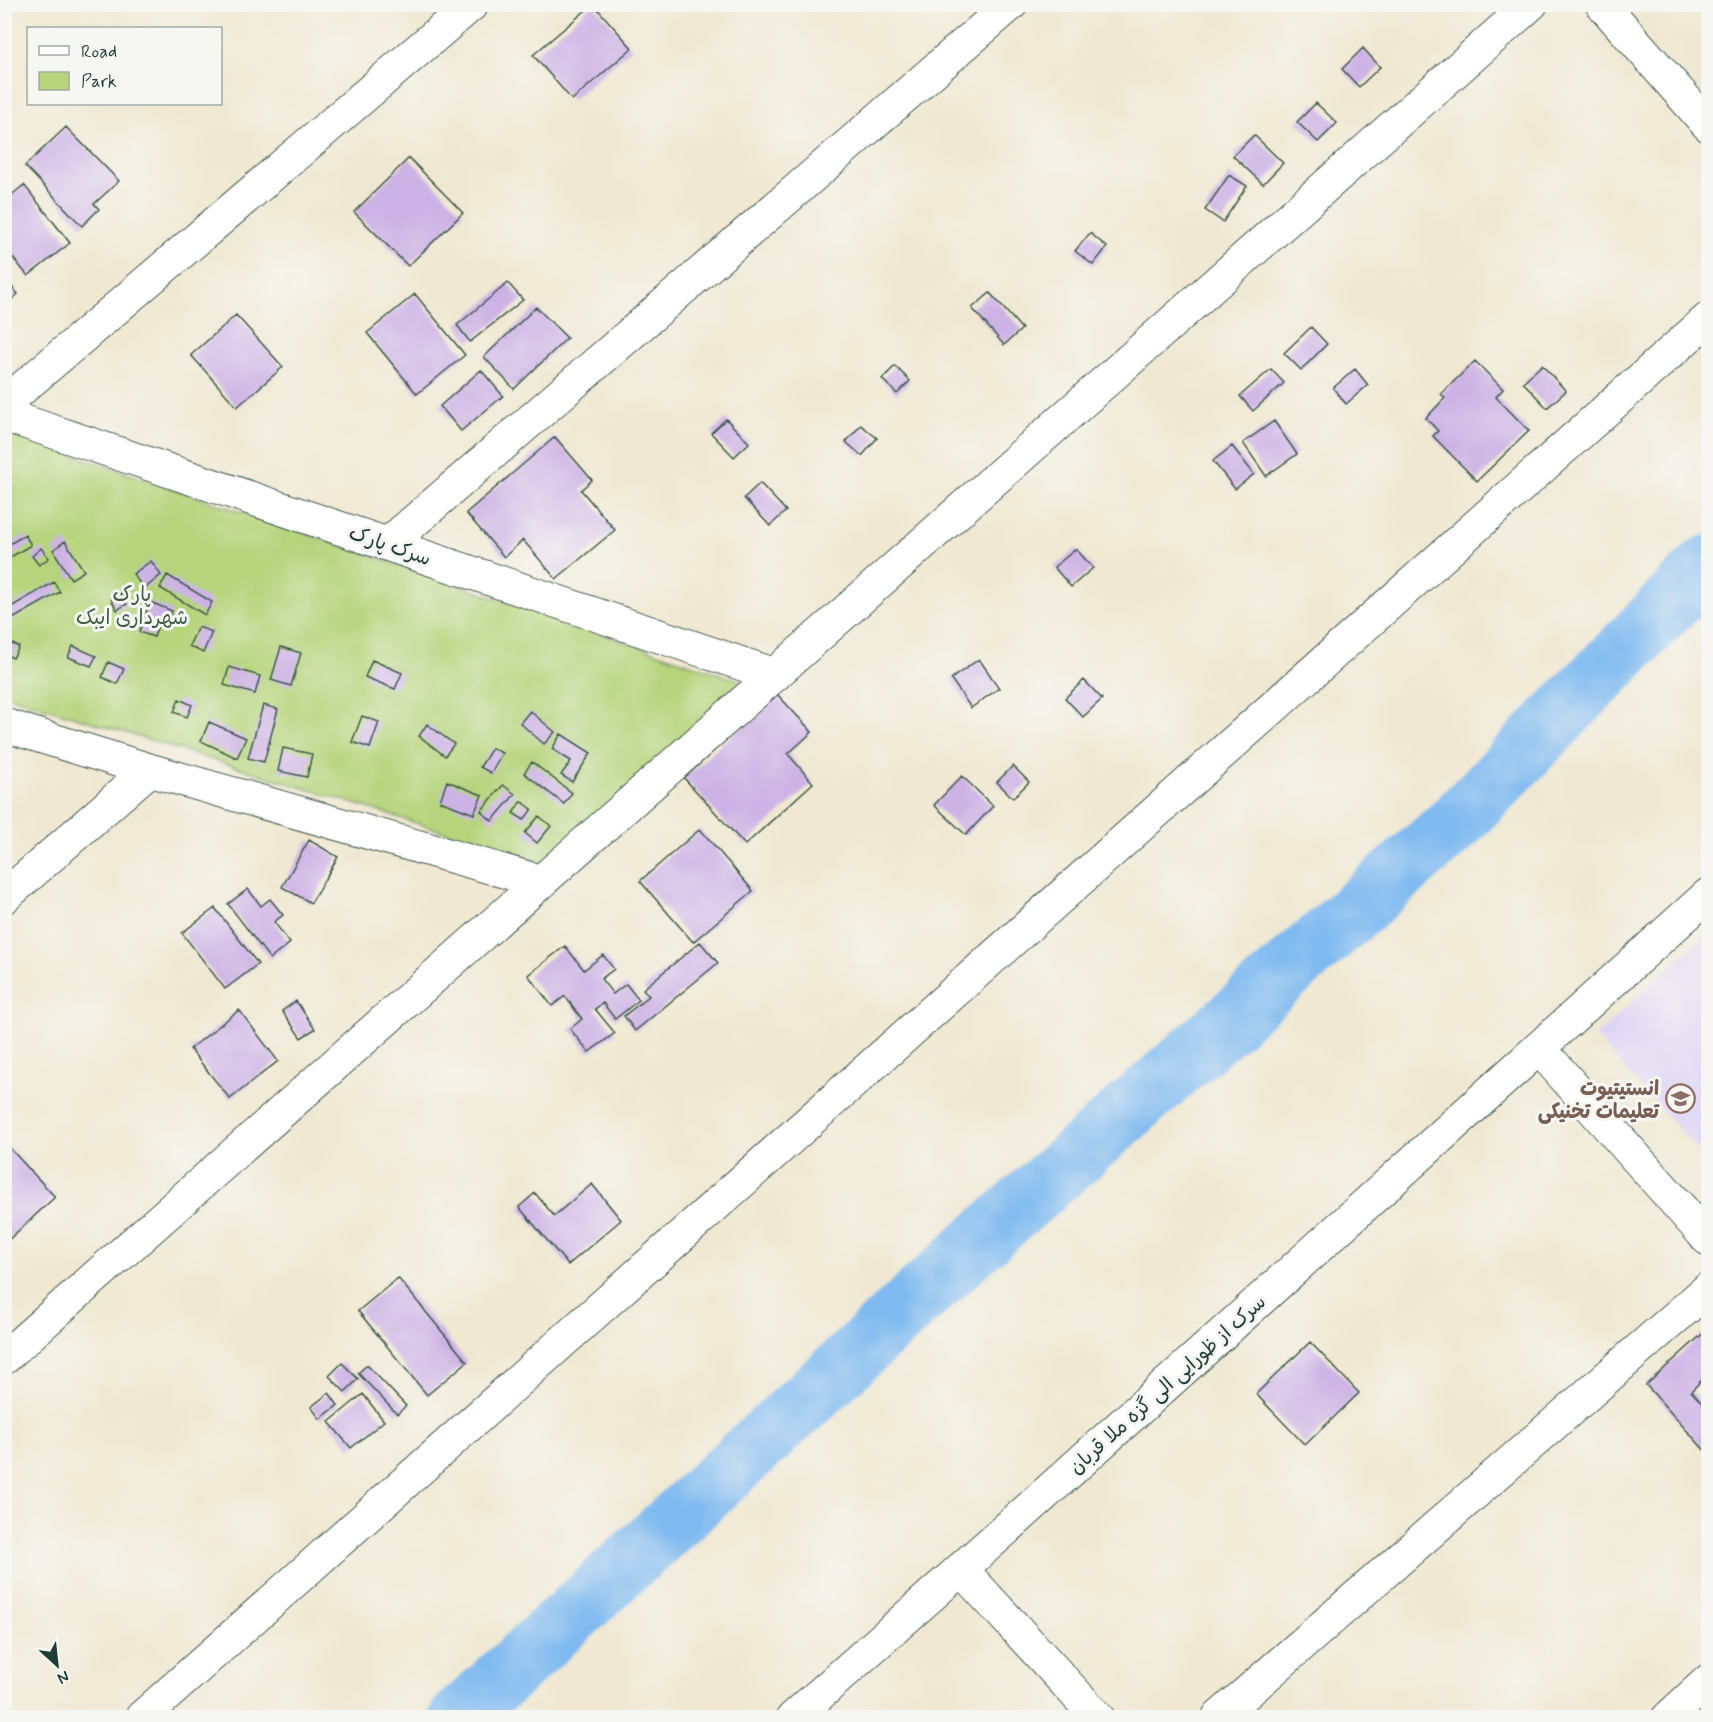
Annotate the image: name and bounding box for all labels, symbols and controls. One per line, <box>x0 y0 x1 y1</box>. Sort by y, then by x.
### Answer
legend <box>27 27 222 105</box>
text: Road <box>81 40 117 64</box>
text: Park <box>81 70 117 94</box>
street label: سرک پارک <box>345 520 434 573</box>
park label: پارک شهرداری ایبک <box>76 582 188 632</box>
place label: انستیتیوت تعلیمات تخنیکی <box>1538 1076 1660 1126</box>
school or university icon: انستیتیوت تعلیمات تخنیکی <box>1664 1083 1696 1115</box>
street label: سرک از ظورایی الی گزه ملا قربان <box>1064 1289 1272 1481</box>
north arrow <box>27 1635 87 1695</box>
text: N <box>54 1665 73 1689</box>

